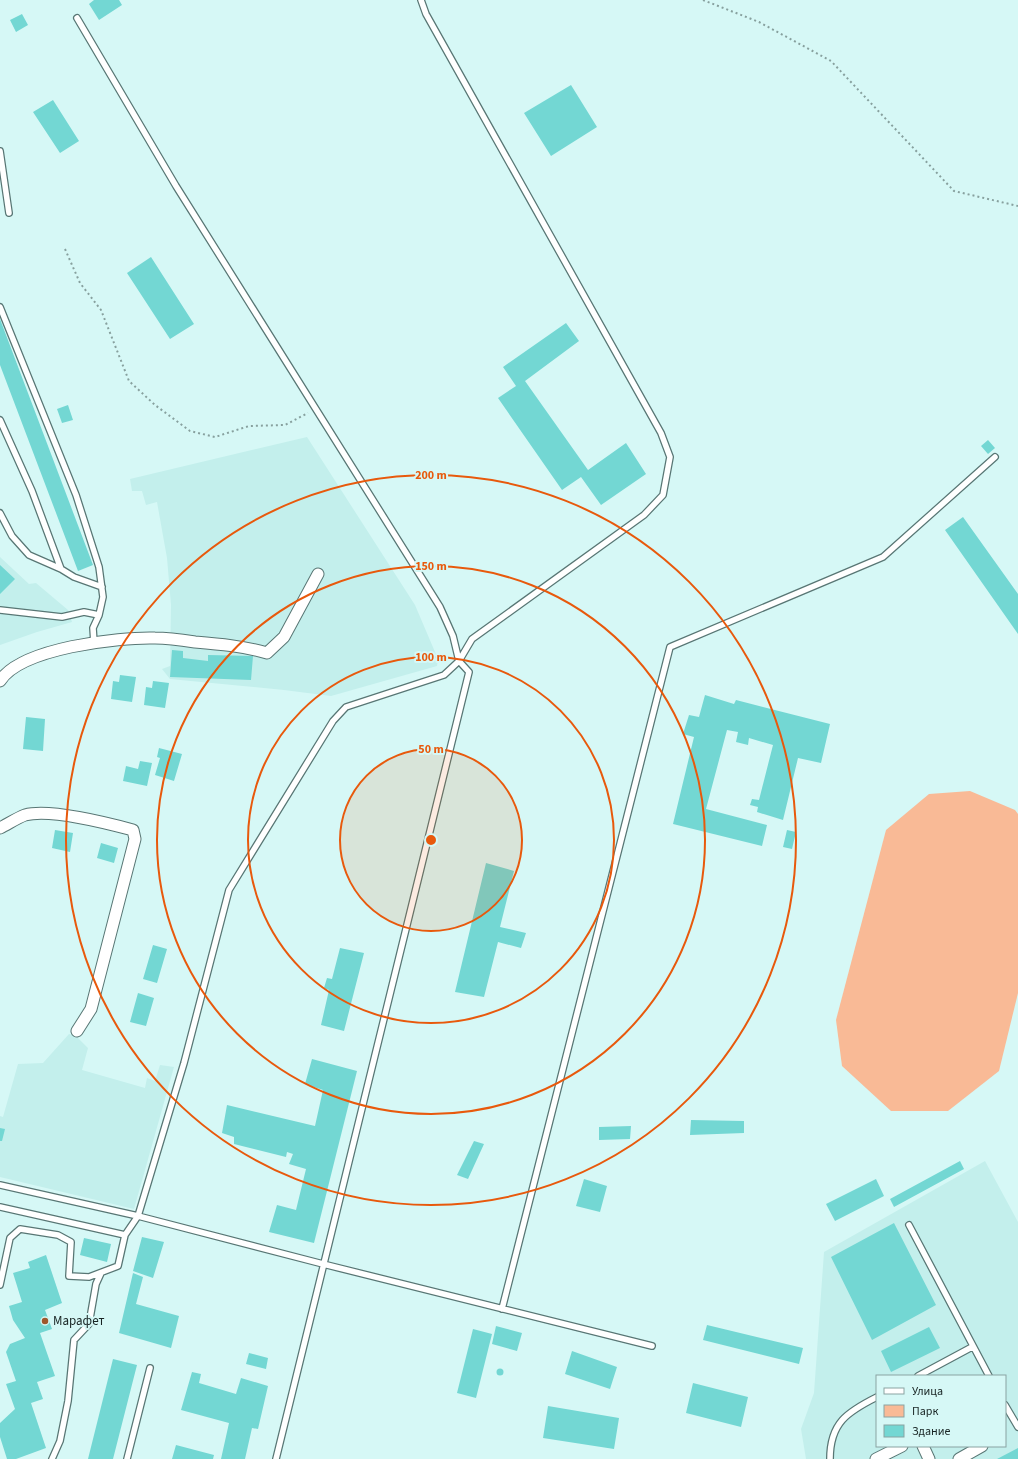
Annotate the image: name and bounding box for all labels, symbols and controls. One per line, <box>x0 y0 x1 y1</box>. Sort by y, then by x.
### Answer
text: 200 m <box>415 467 447 484</box>
text: 150 m <box>415 558 447 575</box>
text: 100 m <box>415 649 447 666</box>
text: 50 m <box>418 741 444 758</box>
centre of rings <box>424 833 438 847</box>
place label: Марафет <box>53 1312 104 1330</box>
marker: Марафет <box>40 1316 50 1326</box>
legend <box>876 1375 1006 1447</box>
text: Улица <box>912 1383 943 1400</box>
text: Парк <box>912 1403 938 1420</box>
text: Здание <box>912 1423 951 1440</box>

